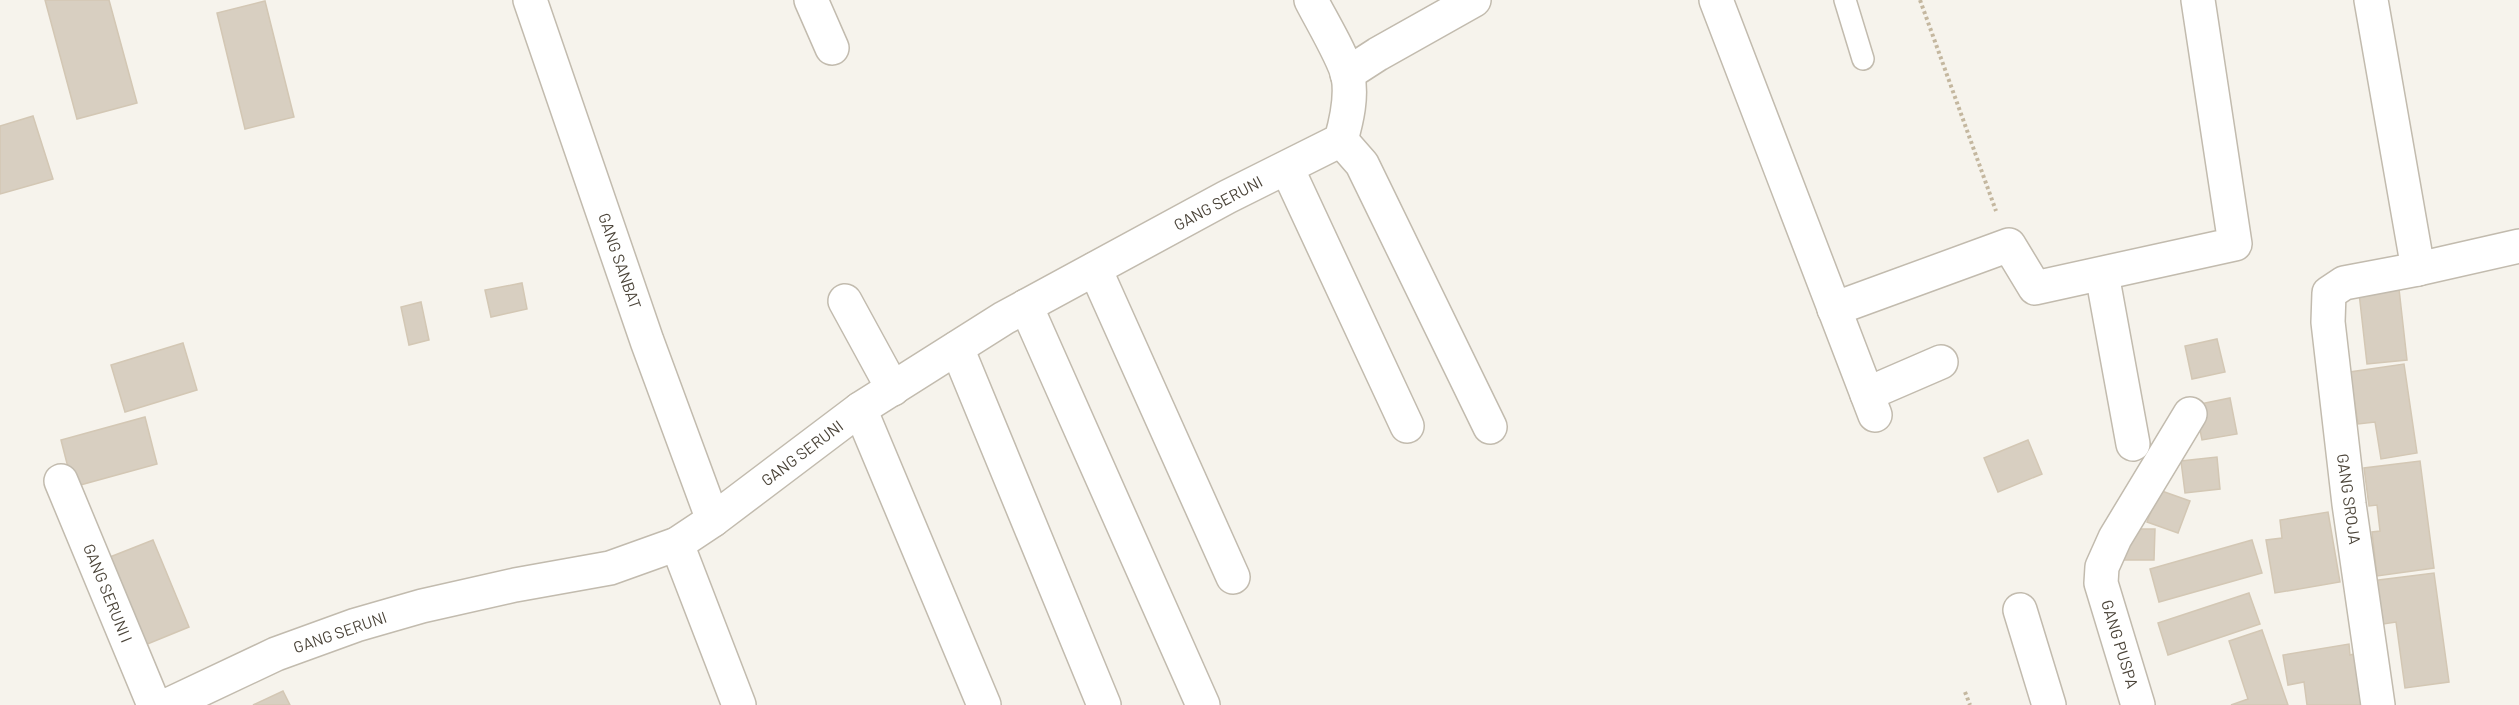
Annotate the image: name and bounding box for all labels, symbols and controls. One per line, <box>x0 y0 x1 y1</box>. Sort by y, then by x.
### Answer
street label: GANG SERUNI <box>1170 171 1265 234</box>
street label: GANG SANBAT <box>595 210 646 311</box>
street label: GANG SERUNI <box>757 416 846 490</box>
street label: GANG SROJA <box>2334 452 2365 546</box>
street label: GANG SERUNI I <box>80 541 137 645</box>
street label: GANG PUSPA <box>2098 597 2143 691</box>
street label: GANG SERUNI <box>291 607 389 656</box>

